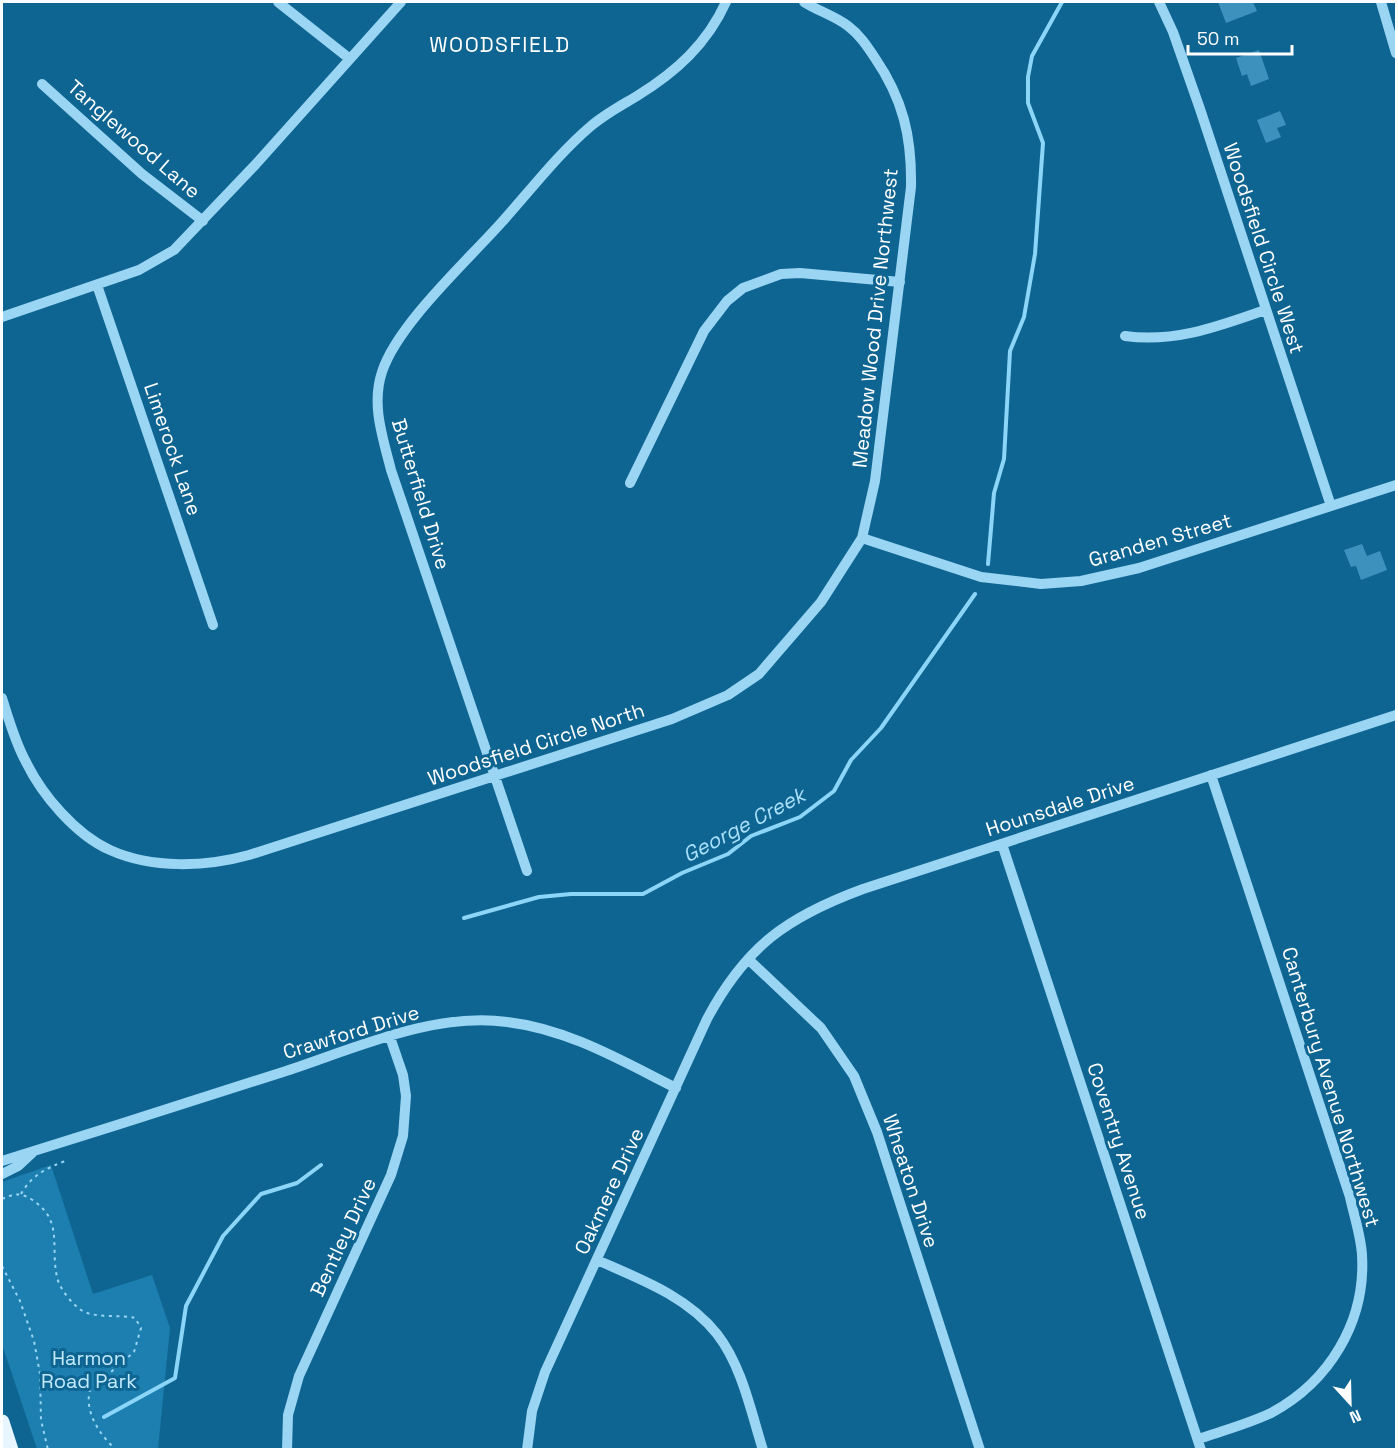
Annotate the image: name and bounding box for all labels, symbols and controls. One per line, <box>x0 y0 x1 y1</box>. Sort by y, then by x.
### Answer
scale bar <box>1188 18 1292 56</box>
text: 50 m <box>1197 27 1239 50</box>
district label: WOODSFIELD <box>429 31 571 58</box>
street label: Tanglewood Lane <box>62 74 206 204</box>
street label: Woodsfield Circle West <box>1218 139 1310 357</box>
street label: Meadow Wood Drive Northwest <box>846 167 904 469</box>
street label: Limerock Lane <box>138 379 208 519</box>
street label: Butterfield Drive <box>386 415 456 573</box>
street label: Granden Street <box>1086 507 1234 573</box>
street label: Woodsfield Circle North <box>424 697 648 791</box>
street label: Hounsdale Drive <box>982 770 1138 842</box>
water label: George Creek <box>678 780 812 868</box>
street label: Canterbury Avenue Northwest <box>1276 944 1386 1230</box>
street label: Crawford Drive <box>280 999 422 1065</box>
street label: Coventry Avenue <box>1081 1059 1157 1223</box>
street label: Wheaton Drive <box>877 1111 945 1251</box>
street label: Oakmere Drive <box>568 1124 650 1258</box>
street label: Bentley Drive <box>304 1173 382 1301</box>
park label: Harmon Road Park <box>41 1345 137 1394</box>
north arrow <box>1320 1373 1380 1433</box>
text: N <box>1347 1405 1364 1428</box>

